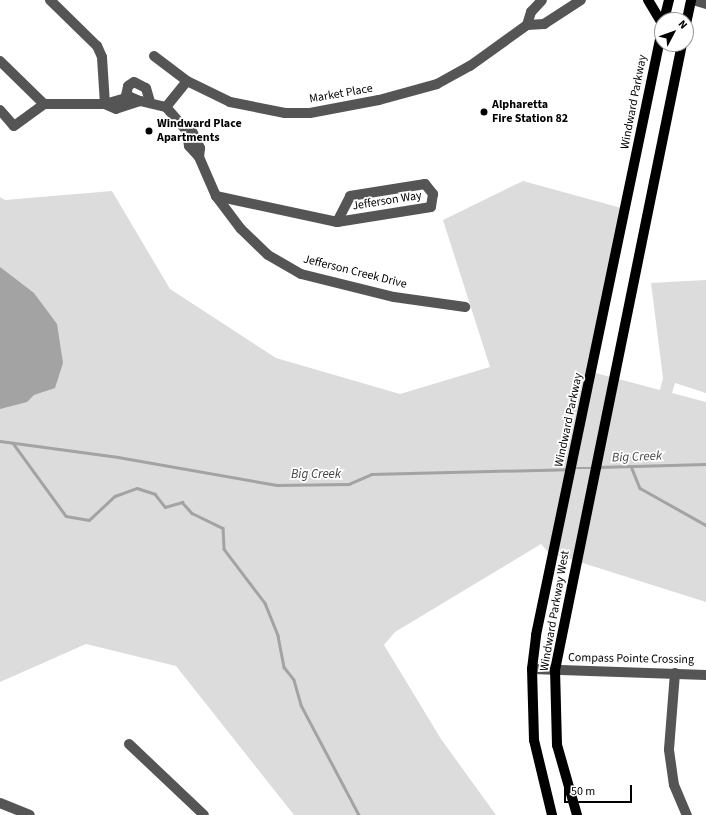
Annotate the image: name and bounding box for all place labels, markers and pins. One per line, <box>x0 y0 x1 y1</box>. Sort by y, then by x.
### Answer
place label: Alpharetta Fire Station 82 <box>492 98 568 126</box>
marker: Alpharetta Fire Station 82 <box>479 107 489 117</box>
place label: Windward Place Apartments <box>157 117 242 145</box>
marker: Windward Place Apartments <box>144 126 154 136</box>

